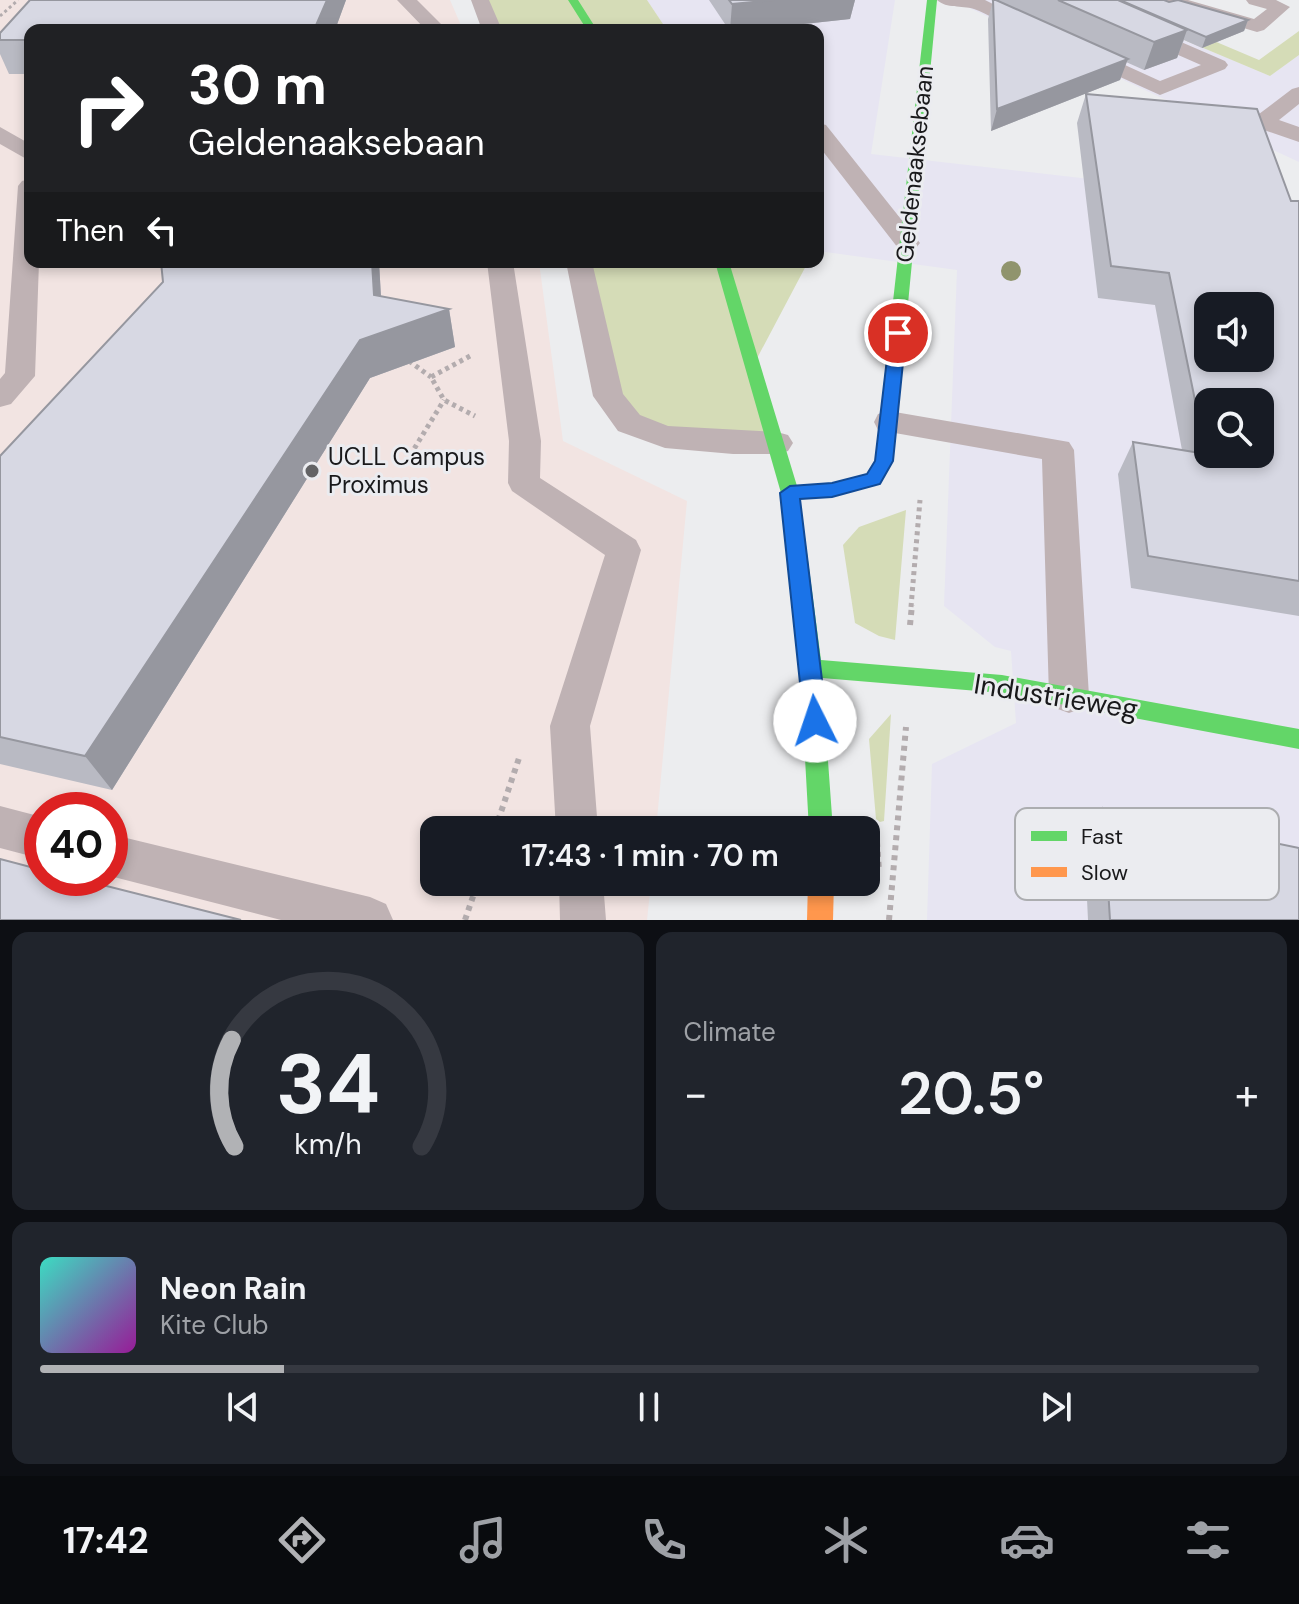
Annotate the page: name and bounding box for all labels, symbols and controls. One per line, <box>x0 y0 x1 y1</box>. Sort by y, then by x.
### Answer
text: 30 m <box>188 48 327 121</box>
icon: right <box>56 56 160 160</box>
street label: Geldenaaksebaan <box>889 64 940 264</box>
text: Geldenaaksebaan <box>188 119 485 166</box>
icon: left <box>140 208 184 252</box>
text: Then <box>56 211 124 250</box>
map controls <box>1194 292 1274 468</box>
button: sound <box>1194 292 1274 372</box>
pin <box>864 299 932 367</box>
icon: arrive <box>876 311 920 355</box>
button: search <box>1194 388 1274 468</box>
place label: UCLL Campus Proximus <box>328 441 485 500</box>
marker: UCLL Campus Proximus <box>303 462 321 480</box>
street label: Industrieweg <box>971 665 1140 728</box>
position arrow <box>773 679 857 763</box>
speed limit sign: 40 <box>24 792 128 896</box>
legend <box>1015 808 1279 900</box>
text: Fast <box>1081 822 1123 851</box>
text: 17:43 · 1 min · 70 m <box>521 836 779 875</box>
text: Slow <box>1081 858 1128 887</box>
text: Climate <box>684 1015 776 1049</box>
text: 34 <box>276 1030 380 1139</box>
text: 20.5° <box>898 1054 1044 1133</box>
text: − <box>684 1065 708 1123</box>
text: + <box>1235 1065 1259 1123</box>
text: km/h <box>294 1126 362 1163</box>
text: Neon Rain <box>160 1269 306 1308</box>
text: Kite Club <box>160 1308 269 1342</box>
icon: previous <box>221 1385 265 1429</box>
icon: pause <box>627 1385 671 1429</box>
icon: next <box>1034 1385 1078 1429</box>
icon: directions <box>274 1512 330 1568</box>
icon: music <box>455 1512 511 1568</box>
icon: phone <box>636 1512 692 1568</box>
icon: climate <box>818 1512 874 1568</box>
icon: car <box>999 1512 1055 1568</box>
icon: filters <box>1180 1512 1236 1568</box>
text: 17:42 <box>63 1517 148 1564</box>

